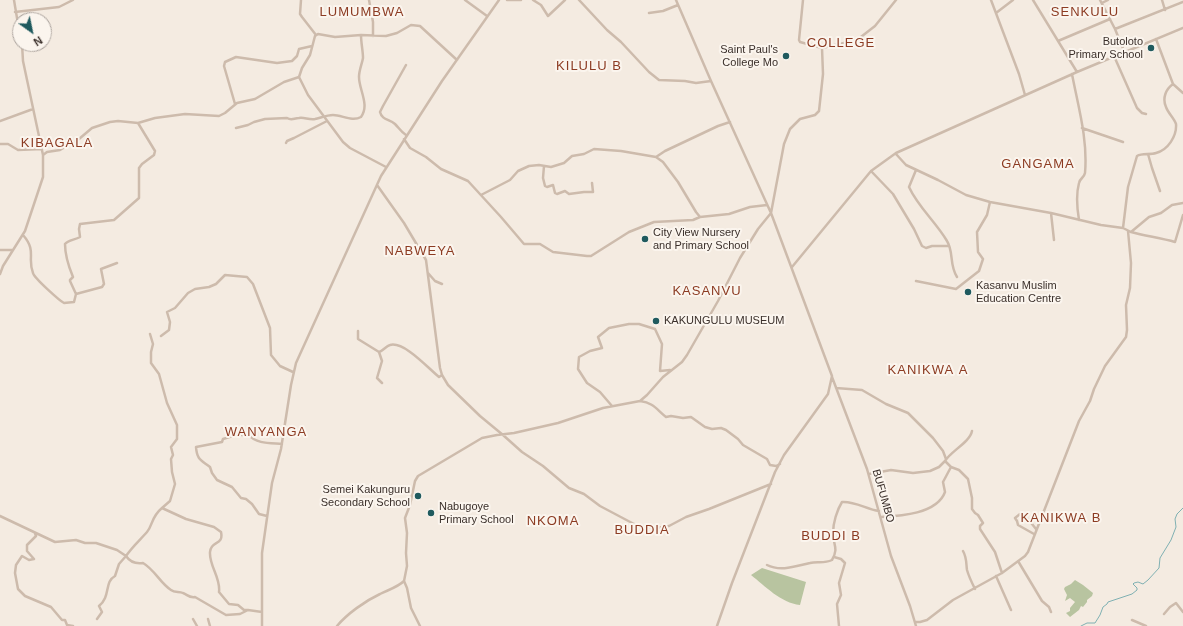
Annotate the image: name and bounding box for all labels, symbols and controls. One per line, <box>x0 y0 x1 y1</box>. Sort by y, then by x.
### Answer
district label: LUMUMBWA <box>320 4 404 20</box>
district label: SENKULU <box>1051 4 1119 20</box>
north arrow <box>12 12 52 52</box>
text: N <box>31 34 45 48</box>
district label: COLLEGE <box>807 35 875 51</box>
place label: Butoloto Primary School <box>1068 35 1143 61</box>
place label: Saint Paul's College Mo <box>720 43 778 69</box>
marker: Butoloto Primary School <box>1146 43 1156 53</box>
marker: Saint Paul's College Mo <box>781 51 791 61</box>
district label: KILULU B <box>556 58 622 74</box>
district label: KIBAGALA <box>21 135 93 151</box>
district label: GANGAMA <box>1001 156 1075 172</box>
place label: City View Nursery and Primary School <box>653 226 749 252</box>
marker: City View Nursery and Primary School <box>640 234 650 244</box>
district label: NABWEYA <box>384 243 456 259</box>
place label: Kasanvu Muslim Education Centre <box>976 279 1061 305</box>
district label: KASANVU <box>672 283 742 299</box>
marker: Kasanvu Muslim Education Centre <box>963 287 973 297</box>
place label: KAKUNGULU MUSEUM <box>664 314 784 328</box>
marker: KAKUNGULU MUSEUM <box>651 316 661 326</box>
district label: KANIKWA A <box>888 362 968 378</box>
district label: WANYANGA <box>225 424 307 440</box>
street label: BUFUMBO <box>869 468 897 524</box>
place label: Semei Kakunguru Secondary School <box>321 483 410 509</box>
marker: Semei Kakunguru Secondary School <box>413 491 423 501</box>
place label: Nabugoye Primary School <box>439 500 514 526</box>
marker: Nabugoye Primary School <box>426 508 436 518</box>
district label: KANIKWA B <box>1021 510 1101 526</box>
district label: NKOMA <box>527 513 579 529</box>
district label: BUDDIA <box>614 522 670 538</box>
district label: BUDDI B <box>801 528 861 544</box>

